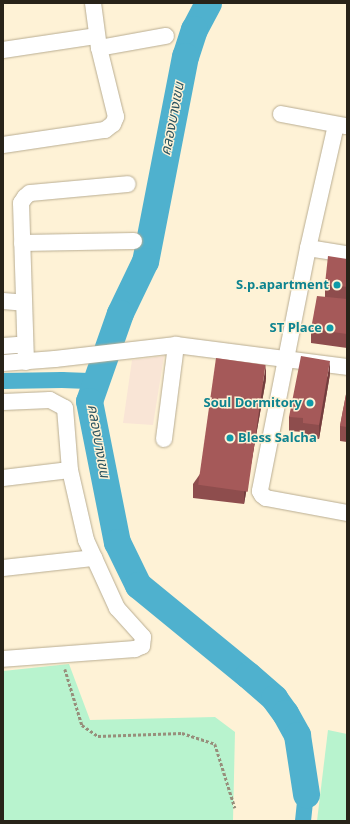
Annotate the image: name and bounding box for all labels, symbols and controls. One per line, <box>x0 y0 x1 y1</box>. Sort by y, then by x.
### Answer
water label: คลองบางเขน <box>158 81 188 157</box>
place label: S.p.apartment <box>236 277 329 293</box>
marker: S.p.apartment <box>332 280 342 290</box>
place label: ST Place <box>270 320 322 336</box>
marker: ST Place <box>325 323 335 333</box>
place label: Soul Dormitory <box>204 395 302 411</box>
marker: Soul Dormitory <box>305 398 315 408</box>
water label: คลองบางเขน <box>83 403 113 479</box>
place label: Bless Salcha <box>238 430 317 446</box>
marker: Bless Salcha <box>225 433 235 443</box>

